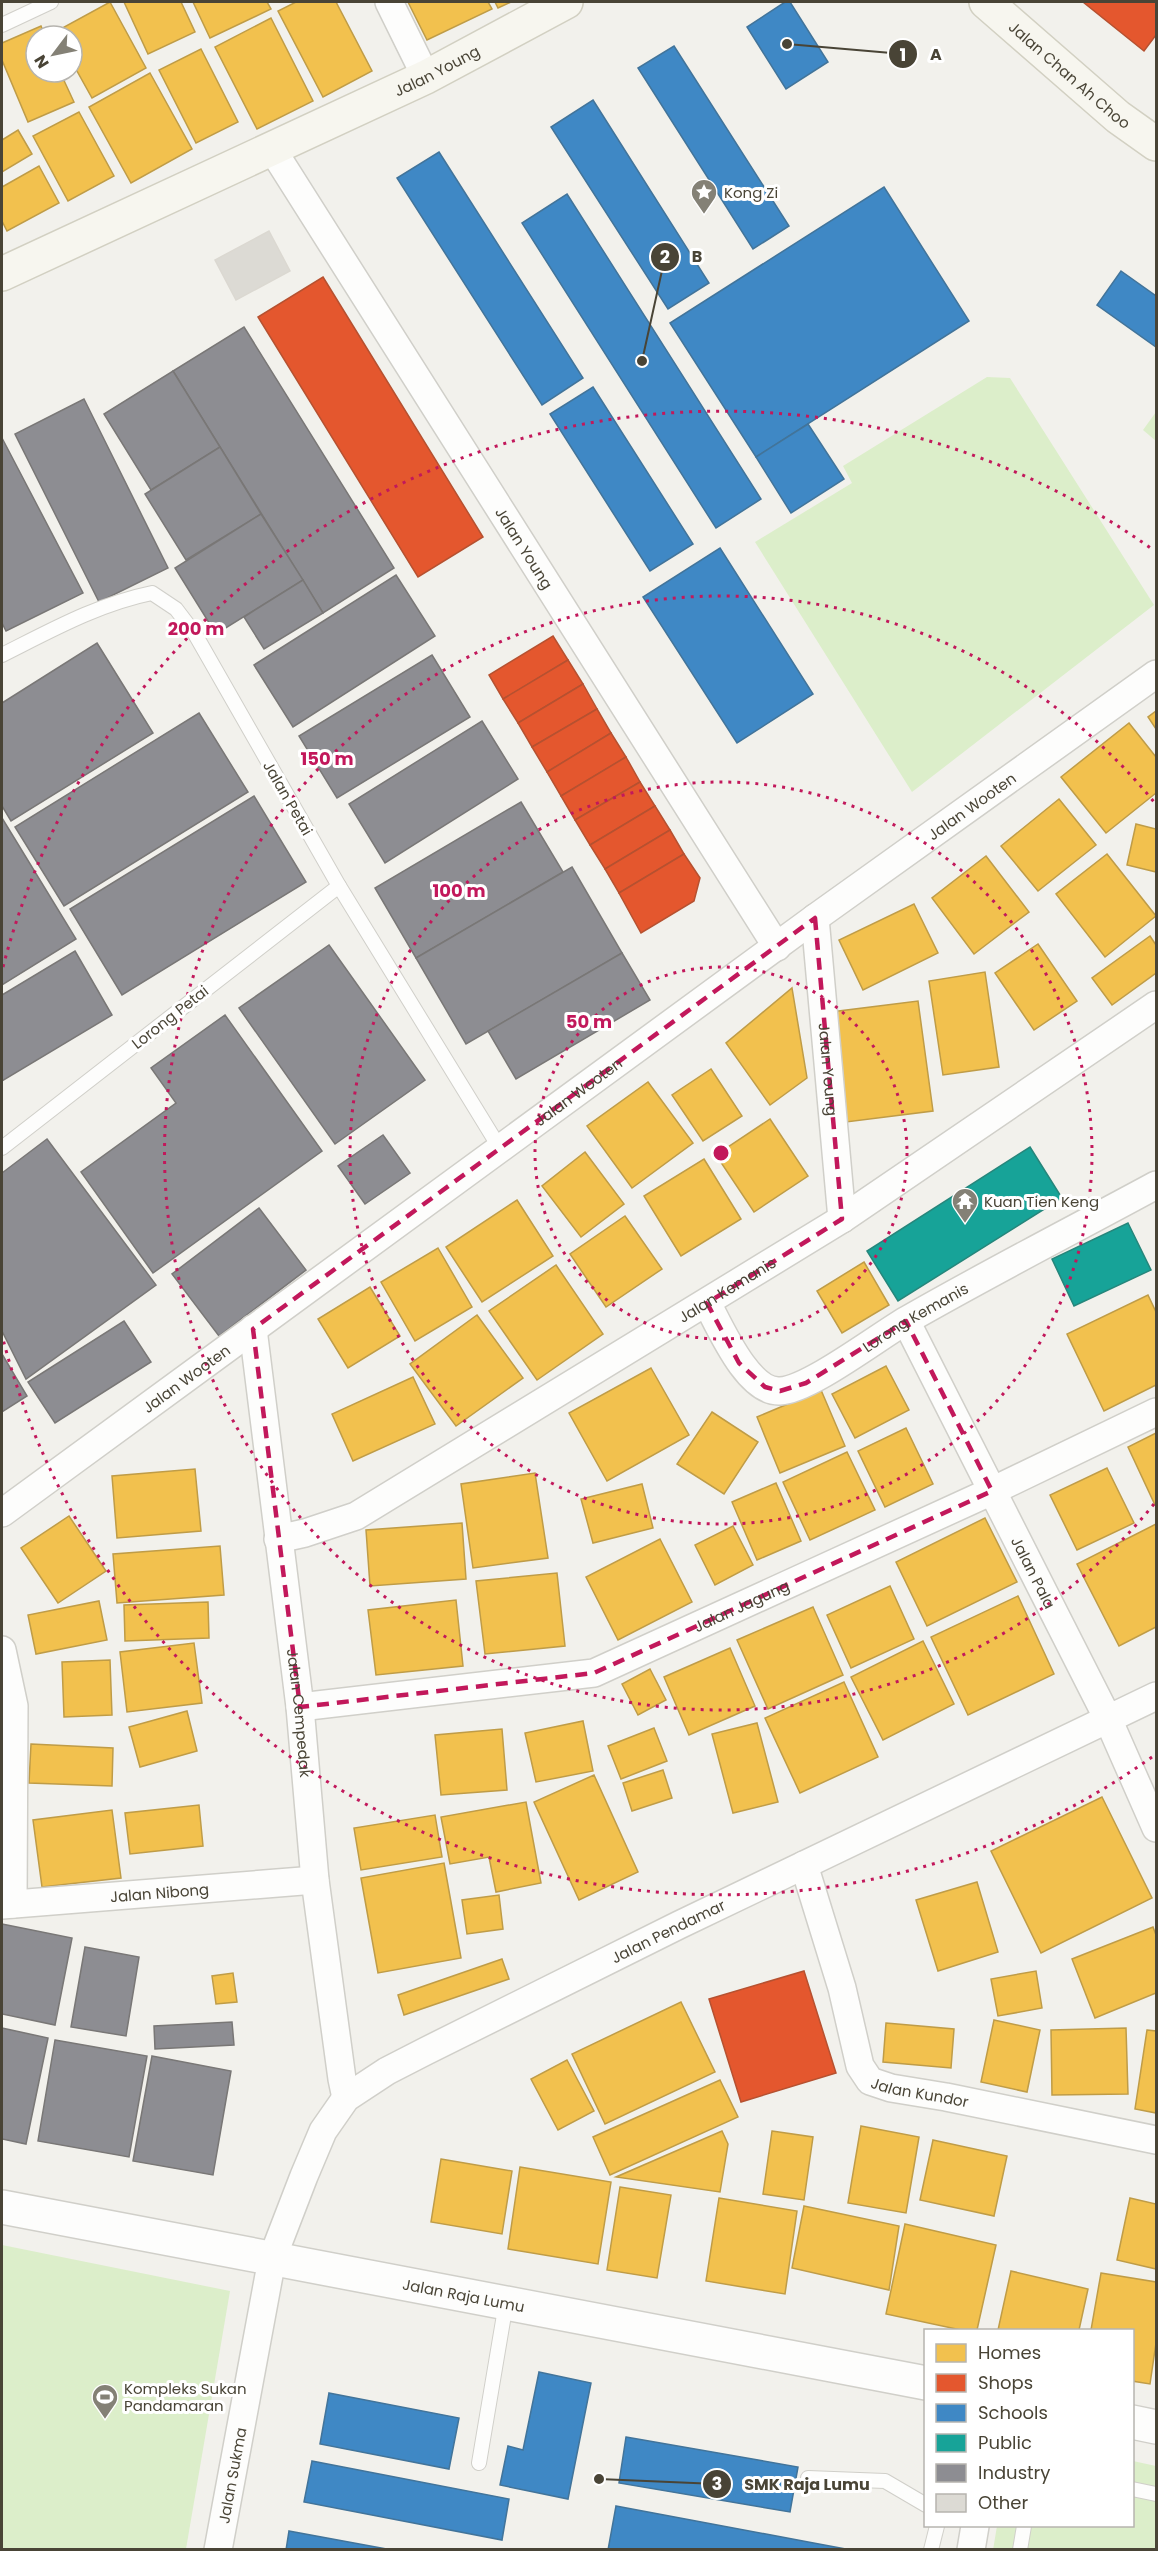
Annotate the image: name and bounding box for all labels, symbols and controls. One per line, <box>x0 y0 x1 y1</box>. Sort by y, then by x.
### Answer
street label: Jalan Chan Ah Choo <box>1004 16 1135 133</box>
north arrow <box>24 24 84 84</box>
callout: A <box>888 37 953 71</box>
street label: Jalan Young <box>391 40 483 101</box>
text: 1 <box>900 42 906 67</box>
text: A <box>930 43 942 66</box>
text: N <box>29 50 55 73</box>
place icon: Kong Zi <box>689 177 719 215</box>
place label: Kong Zi <box>724 182 778 203</box>
callout: B <box>650 240 715 274</box>
text: 2 <box>660 244 670 269</box>
text: B <box>692 245 702 268</box>
street label: Jalan Young <box>491 503 558 593</box>
text: 200 m <box>168 616 224 641</box>
text: 150 m <box>300 746 354 771</box>
street label: Jalan Petai <box>258 757 318 839</box>
street label: Jalan Wooten <box>923 767 1020 845</box>
text: 100 m <box>432 878 486 903</box>
street label: Lorong Petai <box>127 980 213 1054</box>
text: 50 m <box>566 1009 612 1034</box>
street label: Jalan Young <box>814 1022 843 1117</box>
street label: Jalan Wooten <box>530 1052 626 1130</box>
centre of rings <box>711 1143 731 1163</box>
temple icon: Kuan Tien Keng <box>950 1186 980 1224</box>
place label: Kuan Tien Keng <box>984 1191 1099 1212</box>
street label: Jalan Kemanis <box>674 1252 780 1327</box>
street label: Lorong Kemanis <box>858 1277 972 1357</box>
street label: Jalan Wooten <box>138 1339 234 1417</box>
street label: Jalan Pala <box>1007 1533 1061 1612</box>
street label: Jalan Jagung <box>690 1575 793 1637</box>
street label: Jalan Cempedak <box>282 1648 317 1779</box>
street label: Jalan Nibong <box>109 1878 210 1907</box>
street label: Jalan Pendamar <box>607 1894 729 1968</box>
street label: Jalan Kundor <box>868 2072 971 2112</box>
street label: Jalan Raja Lumu <box>401 2273 527 2317</box>
legend <box>924 2329 1134 2527</box>
text: Homes <box>978 2340 1041 2365</box>
text: Shops <box>978 2370 1033 2395</box>
place label: Kompleks Sukan Pandamaran <box>124 2378 247 2416</box>
sports icon: Kompleks Sukan Pandamaran <box>90 2382 120 2420</box>
text: Schools <box>978 2400 1048 2425</box>
street label: Jalan Sukma <box>213 2426 251 2525</box>
text: Public <box>978 2430 1032 2455</box>
text: Industry <box>978 2460 1050 2485</box>
callout: SMK Raja Lumu <box>702 2467 882 2501</box>
text: 3 <box>712 2471 722 2496</box>
text: SMK Raja Lumu <box>744 2473 870 2496</box>
text: Other <box>978 2490 1028 2515</box>

